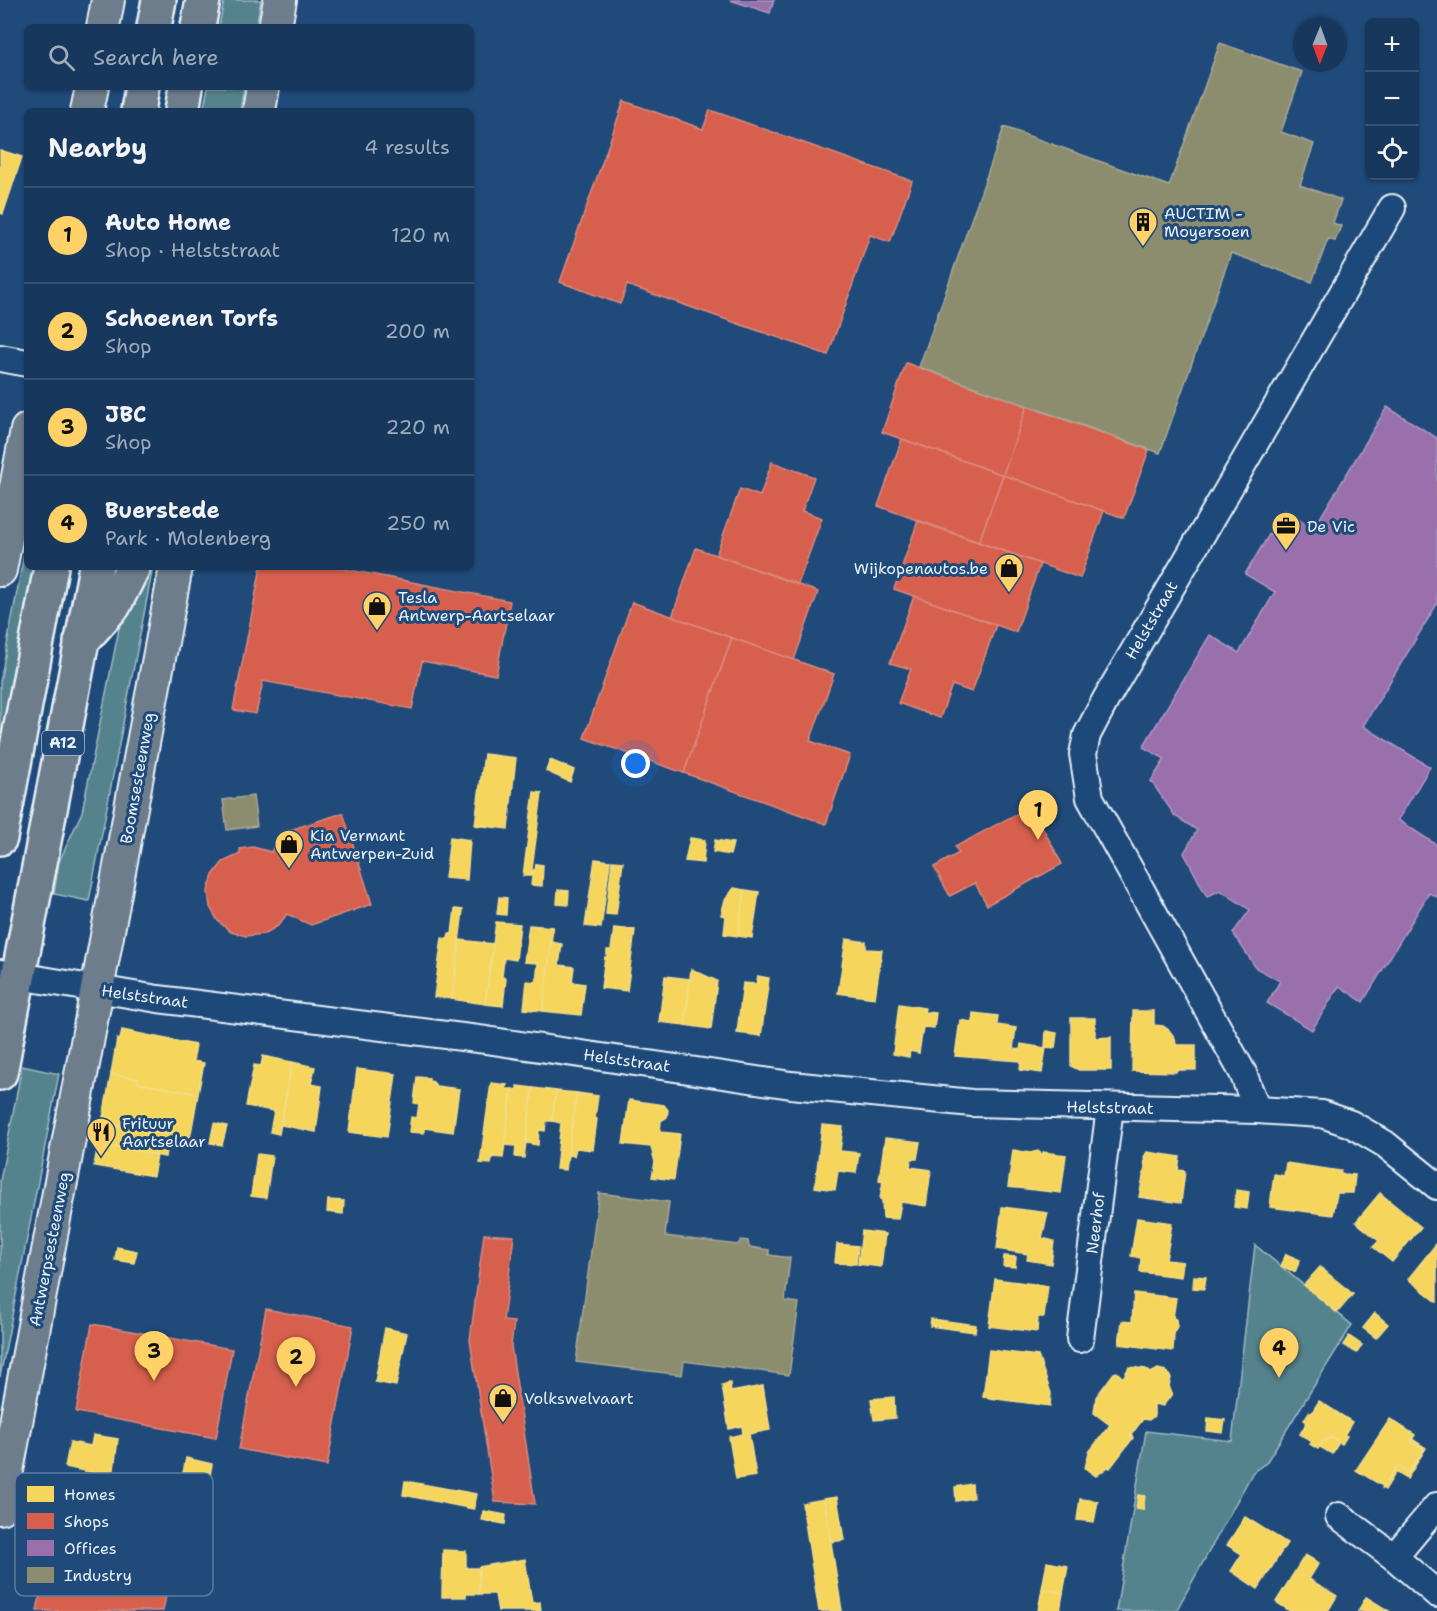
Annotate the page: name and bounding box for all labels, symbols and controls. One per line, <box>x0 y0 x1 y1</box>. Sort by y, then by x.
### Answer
north arrow <box>1293 18 1347 72</box>
map controls <box>1365 18 1419 180</box>
button: + <box>1365 18 1419 72</box>
search box <box>24 24 474 90</box>
icon: search <box>45 41 78 74</box>
text: Search here <box>93 43 219 72</box>
button: − <box>1365 72 1419 126</box>
button: locate <box>1365 126 1419 180</box>
text: Nearby <box>48 130 147 165</box>
text: 4 results <box>364 134 450 160</box>
place label: AUCTIM - Moyersoen <box>1164 203 1250 242</box>
building icon: AUCTIM - Moyersoen <box>1127 206 1159 248</box>
text: Auto Home <box>105 208 231 237</box>
text: 1 <box>63 222 72 248</box>
text: 120 m <box>391 222 450 248</box>
text: Shop · Helststraat <box>105 237 280 263</box>
text: Schoenen Torfs <box>105 304 278 333</box>
text: 2 <box>61 318 75 344</box>
text: 200 m <box>385 318 450 344</box>
text: Shop <box>105 333 152 359</box>
text: JBC <box>105 400 147 429</box>
text: 3 <box>61 414 75 440</box>
text: 220 m <box>386 414 450 440</box>
text: Shop <box>105 429 152 455</box>
text: Buerstede <box>105 496 220 525</box>
text: 4 <box>61 510 75 536</box>
text: 250 m <box>386 510 450 536</box>
office icon: De Vic <box>1270 510 1302 552</box>
place label: De Vic <box>1307 516 1355 537</box>
text: Park · Molenberg <box>105 525 271 551</box>
shop icon: Wijkopenautos.be <box>993 552 1025 594</box>
place label: Wijkopenautos.be <box>854 558 988 579</box>
street label: Helststraat <box>1120 577 1182 663</box>
place label: Tesla Antwerp-Aartselaar <box>398 587 555 626</box>
shop icon: Tesla Antwerp-Aartselaar <box>361 590 393 632</box>
street label: Boomsesteenweg <box>116 711 159 845</box>
road number: A12 <box>42 731 84 755</box>
your location <box>621 749 650 778</box>
pin: 1 <box>1018 790 1058 840</box>
place label: Kia Vermant Antwerpen-Zuid <box>310 825 434 864</box>
shop icon: Kia Vermant Antwerpen-Zuid <box>273 828 305 870</box>
street label: Helststraat <box>100 980 190 1013</box>
street label: Helststraat <box>582 1044 672 1077</box>
street label: Helststraat <box>1066 1096 1154 1119</box>
place label: Frituur Aartselaar <box>122 1113 206 1152</box>
restaurant icon: Frituur Aartselaar <box>85 1116 117 1158</box>
street label: Antwerpsesteenweg <box>24 1170 75 1328</box>
street label: Neerhof <box>1081 1190 1110 1255</box>
pin: 4 <box>1260 1328 1298 1378</box>
pin: 3 <box>134 1332 174 1381</box>
pin: 2 <box>276 1338 316 1387</box>
shop icon: Volkswelvaart <box>487 1382 519 1424</box>
place label: Volkswelvaart <box>524 1388 634 1409</box>
legend <box>15 1473 213 1596</box>
text: Homes <box>64 1484 116 1505</box>
text: Shops <box>64 1511 109 1532</box>
text: Offices <box>64 1538 117 1559</box>
text: Industry <box>64 1565 132 1586</box>

